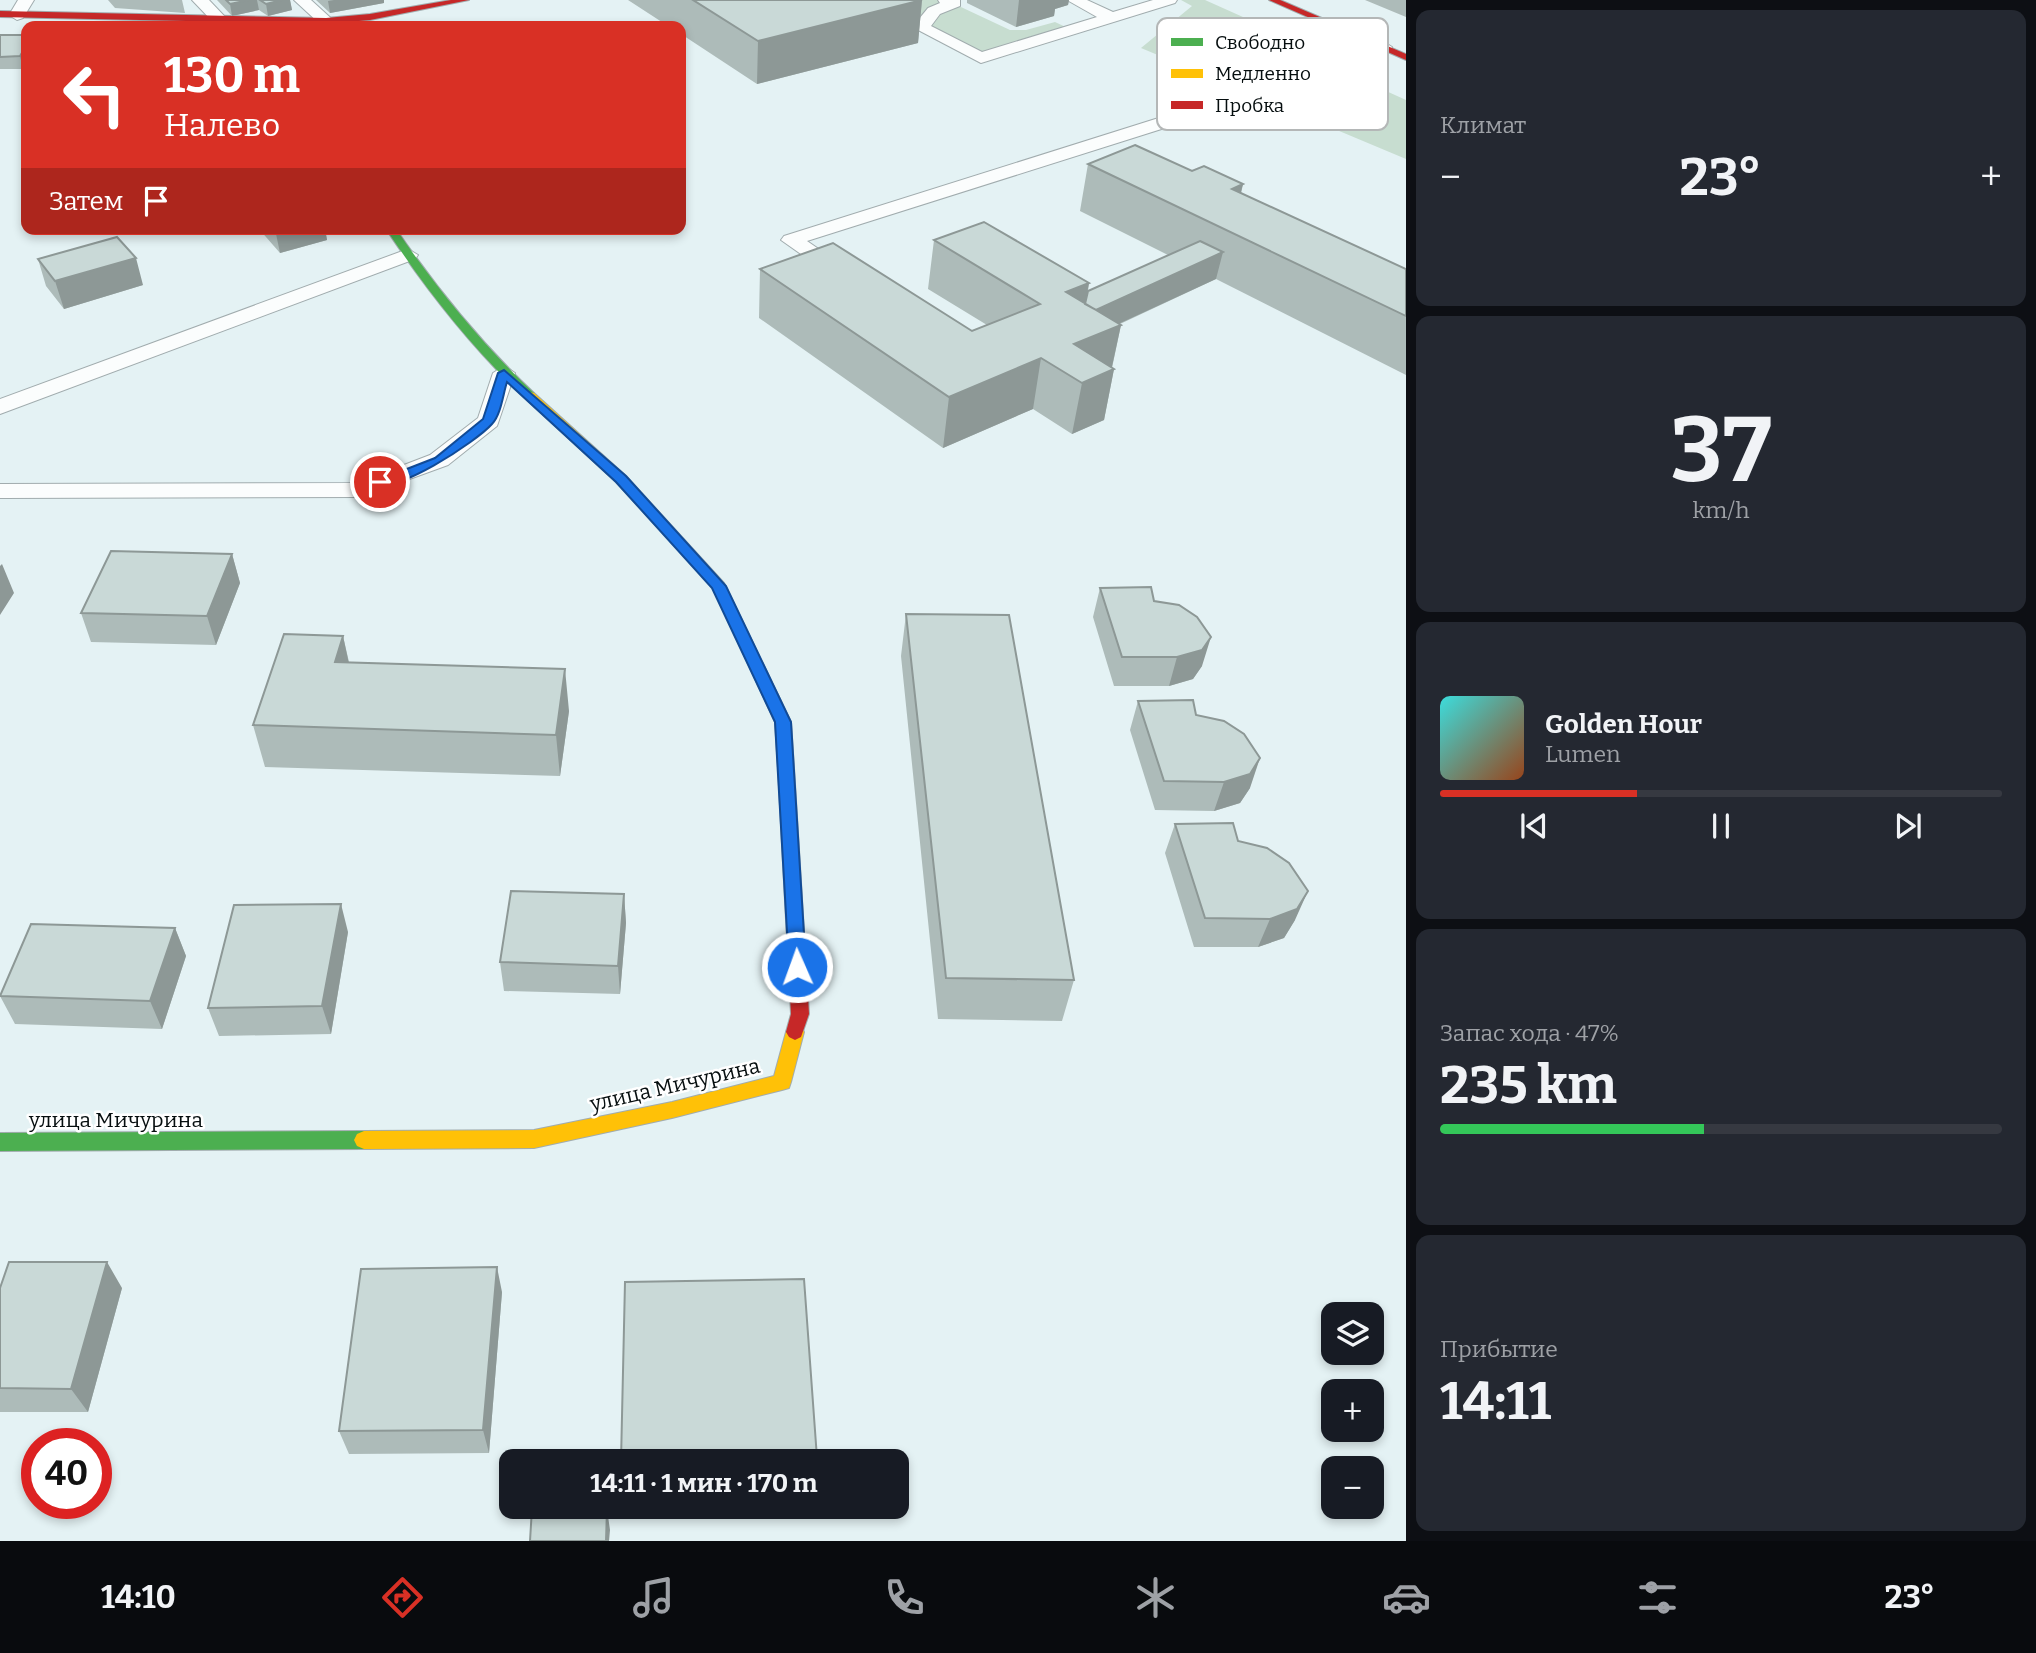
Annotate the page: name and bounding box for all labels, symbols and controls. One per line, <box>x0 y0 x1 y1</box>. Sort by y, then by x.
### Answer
legend <box>1157 18 1388 130</box>
text: Свободно <box>1215 31 1305 54</box>
text: 130 m <box>164 46 300 105</box>
icon: left <box>49 49 140 140</box>
text: Медленно <box>1215 62 1311 85</box>
text: Пробка <box>1215 94 1285 117</box>
text: Налево <box>164 106 280 144</box>
text: Климат <box>1440 111 1526 139</box>
text: 23° <box>1680 146 1762 209</box>
text: − <box>1440 154 1461 200</box>
text: + <box>1980 154 2002 200</box>
icon: arrive <box>137 182 175 220</box>
text: Затем <box>49 186 123 217</box>
text: 37 <box>1670 396 1772 505</box>
pin <box>350 452 410 512</box>
icon: arrive <box>361 463 399 501</box>
text: km/h <box>1693 496 1749 524</box>
text: Golden Hour <box>1545 709 1702 740</box>
text: Lumen <box>1545 740 1621 768</box>
icon: previous <box>1515 807 1553 845</box>
icon: pause <box>1702 807 1740 845</box>
icon: next <box>1889 807 1927 845</box>
position arrow <box>760 930 834 1004</box>
text: Запас хода · 47% <box>1440 1019 1619 1047</box>
street label: улица Мичурина <box>586 1053 763 1117</box>
text: 235 km <box>1440 1054 1617 1117</box>
street label: улица Мичурина <box>28 1107 203 1133</box>
map controls <box>1321 1302 1384 1519</box>
button: layers <box>1321 1302 1384 1365</box>
text: Прибытие <box>1440 1335 1558 1363</box>
text: 14:11 <box>1440 1370 1551 1433</box>
button: + <box>1321 1379 1384 1442</box>
speed limit sign: 40 <box>21 1428 112 1519</box>
button: − <box>1321 1456 1384 1519</box>
text: 14:11 · 1 мин · 170 m <box>590 1468 818 1499</box>
icon: directions <box>378 1573 427 1622</box>
icon: music <box>629 1573 678 1622</box>
icon: phone <box>880 1573 929 1622</box>
icon: climate <box>1131 1573 1180 1622</box>
icon: car <box>1382 1573 1431 1622</box>
icon: filters <box>1633 1573 1682 1622</box>
text: 14:10 <box>101 1578 176 1616</box>
text: 23° <box>1884 1578 1935 1616</box>

